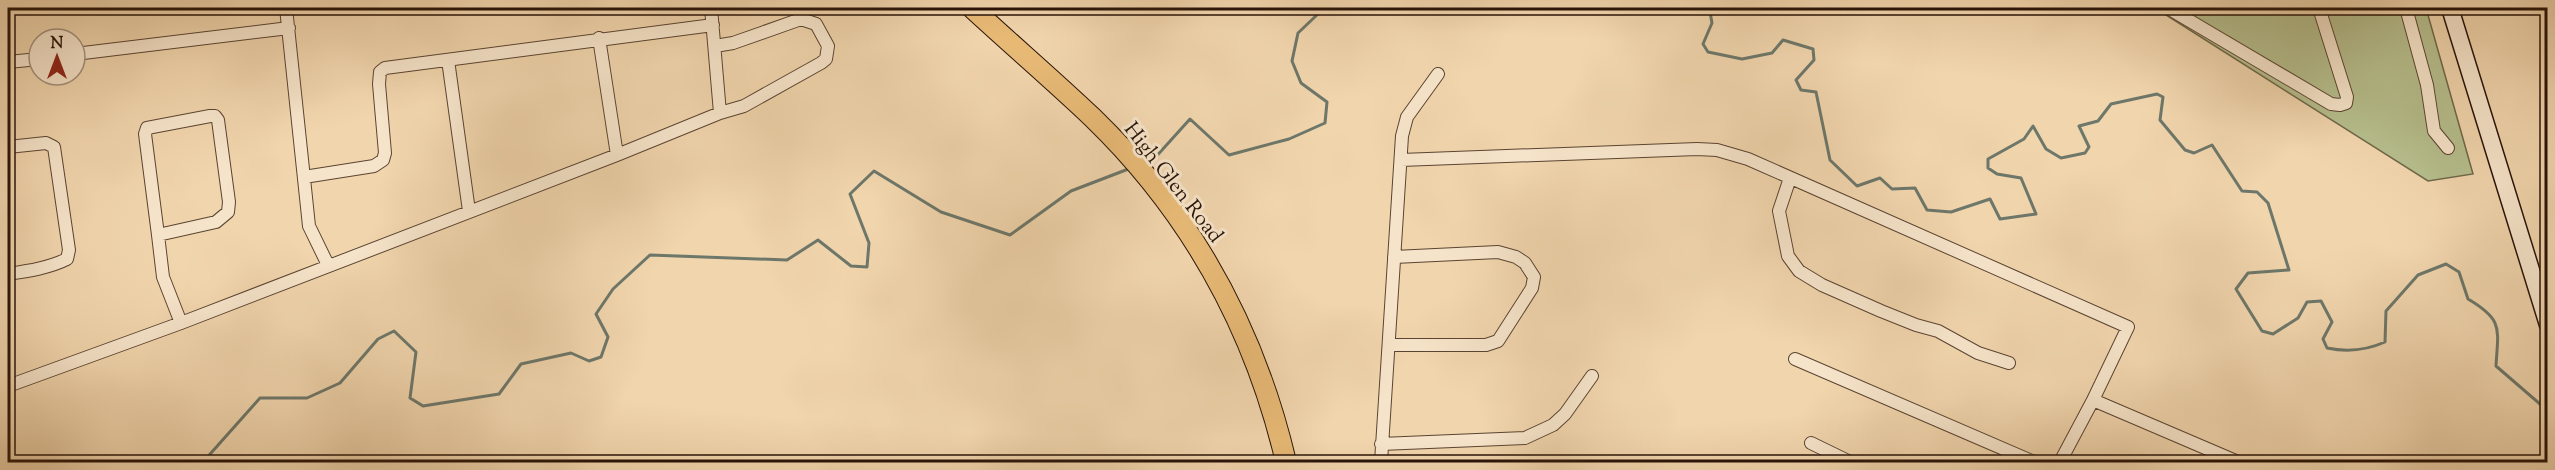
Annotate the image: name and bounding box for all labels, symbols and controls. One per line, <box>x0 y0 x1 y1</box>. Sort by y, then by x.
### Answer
north arrow <box>27 27 87 87</box>
text: N <box>51 33 64 56</box>
street label: High Glen Road <box>1116 116 1229 250</box>

